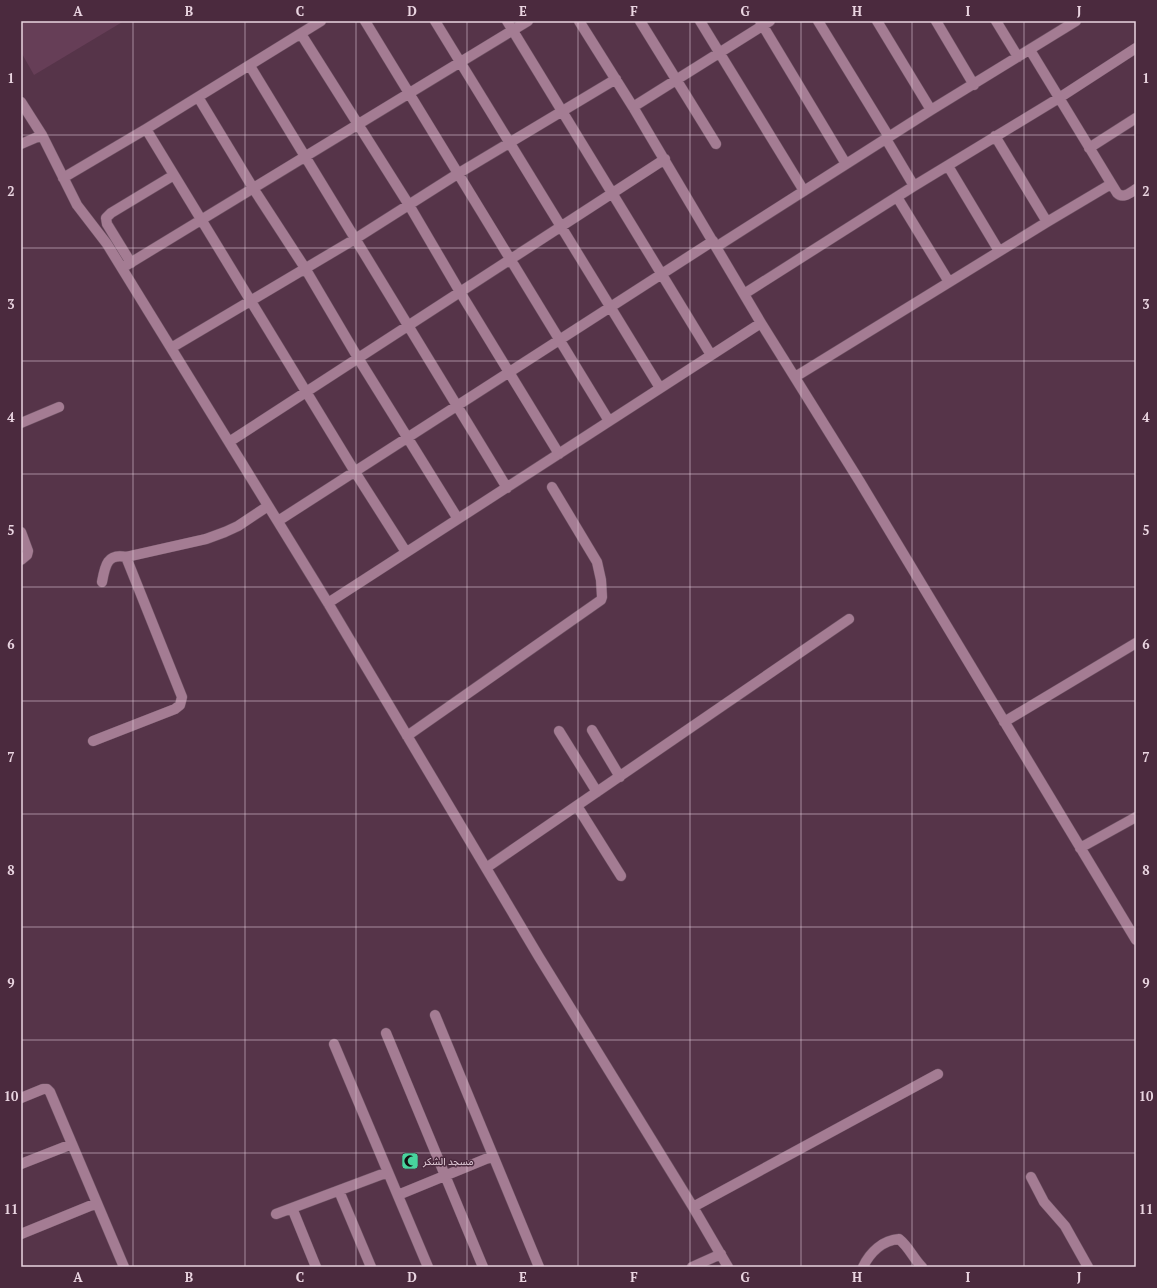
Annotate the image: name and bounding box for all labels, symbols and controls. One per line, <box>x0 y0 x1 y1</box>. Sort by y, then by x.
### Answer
text: A <box>73 2 83 20</box>
text: B <box>185 2 193 20</box>
text: C <box>296 2 304 20</box>
text: D <box>407 2 417 20</box>
text: E <box>519 2 527 20</box>
text: F <box>630 2 638 20</box>
text: G <box>740 2 750 20</box>
text: H <box>852 2 862 20</box>
text: I <box>966 2 971 20</box>
text: J <box>1077 2 1082 20</box>
text: 1 <box>7 69 15 87</box>
text: 1 <box>1142 69 1150 87</box>
text: 2 <box>7 182 15 200</box>
text: 2 <box>1142 182 1150 200</box>
text: 3 <box>7 295 15 313</box>
text: 3 <box>1142 295 1150 313</box>
text: 4 <box>7 408 15 426</box>
text: 4 <box>1142 408 1150 426</box>
text: 5 <box>7 521 15 539</box>
text: 5 <box>1142 521 1150 539</box>
text: 6 <box>7 635 15 653</box>
text: 6 <box>1142 635 1150 653</box>
text: 7 <box>7 748 15 766</box>
text: 7 <box>1142 748 1150 766</box>
text: 8 <box>7 861 15 879</box>
text: 8 <box>1142 861 1150 879</box>
text: 9 <box>7 974 15 992</box>
text: 9 <box>1142 974 1150 992</box>
text: 10 <box>4 1087 19 1105</box>
text: 10 <box>1139 1087 1154 1105</box>
mosque icon: مسجد الشكر <box>400 1151 420 1171</box>
place label: مسجد الشكر <box>422 1155 473 1168</box>
text: 11 <box>4 1200 18 1218</box>
text: 11 <box>1139 1200 1153 1218</box>
text: A <box>73 1268 83 1286</box>
text: B <box>185 1268 193 1286</box>
text: C <box>296 1268 304 1286</box>
text: D <box>407 1268 417 1286</box>
text: E <box>519 1268 527 1286</box>
text: F <box>630 1268 638 1286</box>
text: G <box>740 1268 750 1286</box>
text: H <box>852 1268 862 1286</box>
text: I <box>966 1268 971 1286</box>
text: J <box>1077 1268 1082 1286</box>

